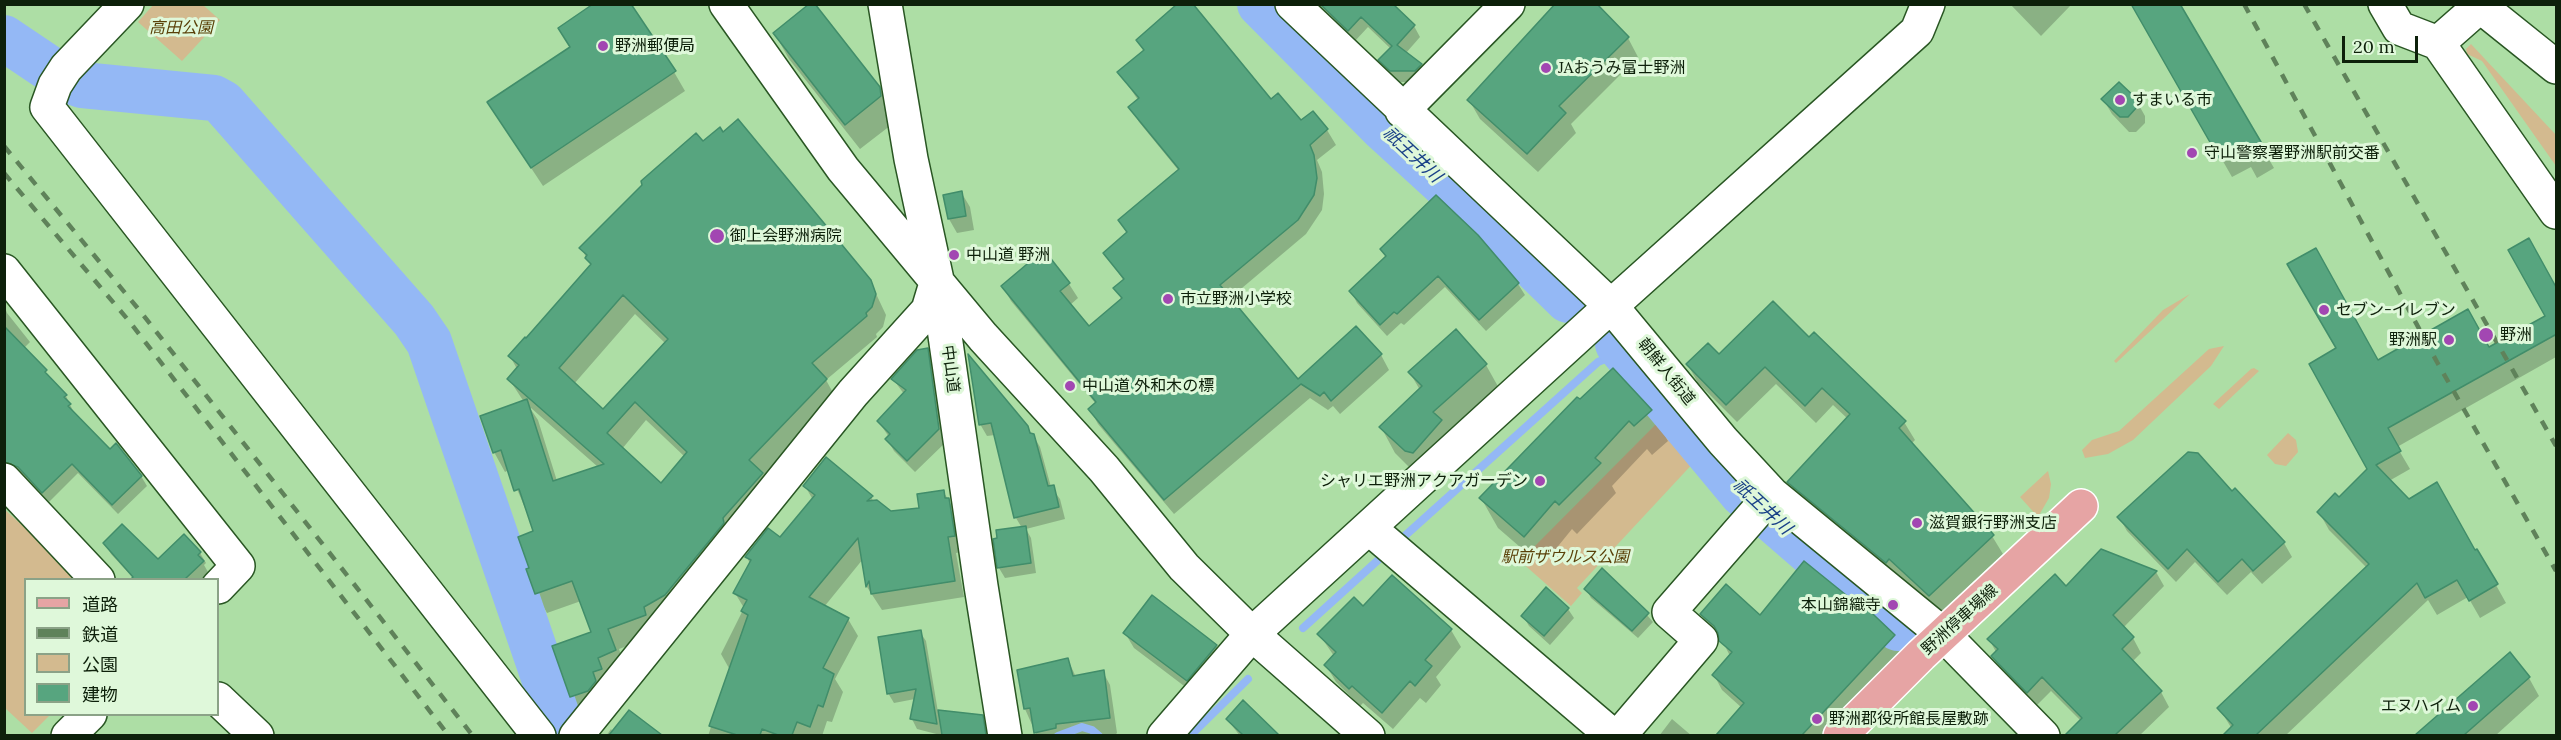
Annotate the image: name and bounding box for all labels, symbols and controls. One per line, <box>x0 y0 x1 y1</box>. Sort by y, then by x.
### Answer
park label: 高田公園 <box>149 18 213 38</box>
scale bar <box>2345 24 2422 62</box>
text: 20 m <box>2353 35 2395 58</box>
place label: 野洲郵便局 <box>615 36 695 56</box>
marker: 野洲郵便局 <box>596 39 610 53</box>
place label: JAおうみ富士野洲 <box>1558 58 1686 78</box>
marker: JAおうみ富士野洲 <box>1539 61 1553 75</box>
place label: すまいる市 <box>2132 90 2212 110</box>
marker: すまいる市 <box>2113 93 2127 107</box>
water label: 祇王井川 <box>1378 123 1446 187</box>
place label: 守山警察署野洲駅前交番 <box>2204 143 2380 163</box>
marker: 守山警察署野洲駅前交番 <box>2185 146 2199 160</box>
place label: 御上会野洲病院 <box>730 226 842 246</box>
marker: 御上会野洲病院 <box>708 227 726 245</box>
place label: 中山道 野洲 <box>966 245 1050 265</box>
marker: 中山道 野洲 <box>947 248 961 262</box>
place label: 市立野洲小学校 <box>1180 289 1292 309</box>
marker: 市立野洲小学校 <box>1161 292 1175 306</box>
place label: セブン-イレブン <box>2336 300 2456 320</box>
marker: セブン-イレブン <box>2317 303 2331 317</box>
place label: 野洲 <box>2500 325 2532 345</box>
marker: 野洲 <box>2477 326 2495 344</box>
place label: 野洲駅 <box>2389 330 2437 350</box>
marker: 野洲駅 <box>2442 333 2456 347</box>
street label: 朝鮮人街道 <box>1633 335 1699 409</box>
street label: 中山道 <box>938 344 962 394</box>
place label: 中山道 外和木の標 <box>1082 376 1214 396</box>
marker: 中山道 外和木の標 <box>1063 379 1077 393</box>
place label: シャリエ野洲アクアガーデン <box>1320 471 1528 491</box>
marker: シャリエ野洲アクアガーデン <box>1533 474 1547 488</box>
water label: 祇王井川 <box>1728 475 1796 539</box>
place label: 滋賀銀行野洲支店 <box>1929 513 2057 533</box>
marker: 滋賀銀行野洲支店 <box>1910 516 1924 530</box>
park label: 駅前ザウルス公園 <box>1501 547 1629 567</box>
legend <box>24 578 219 716</box>
street label: 野洲停車場線 <box>1918 581 2002 659</box>
text: 道路 <box>82 593 118 616</box>
place label: 本山錦織寺 <box>1801 595 1881 615</box>
marker: 本山錦織寺 <box>1886 598 1900 612</box>
text: 鉄道 <box>82 623 118 646</box>
text: 公園 <box>82 653 118 676</box>
text: 建物 <box>82 683 118 706</box>
place label: エヌハイム <box>2381 696 2461 716</box>
marker: エヌハイム <box>2466 699 2480 713</box>
place label: 野洲郡役所館長屋敷跡 <box>1829 709 1989 729</box>
marker: 野洲郡役所館長屋敷跡 <box>1810 712 1824 726</box>

